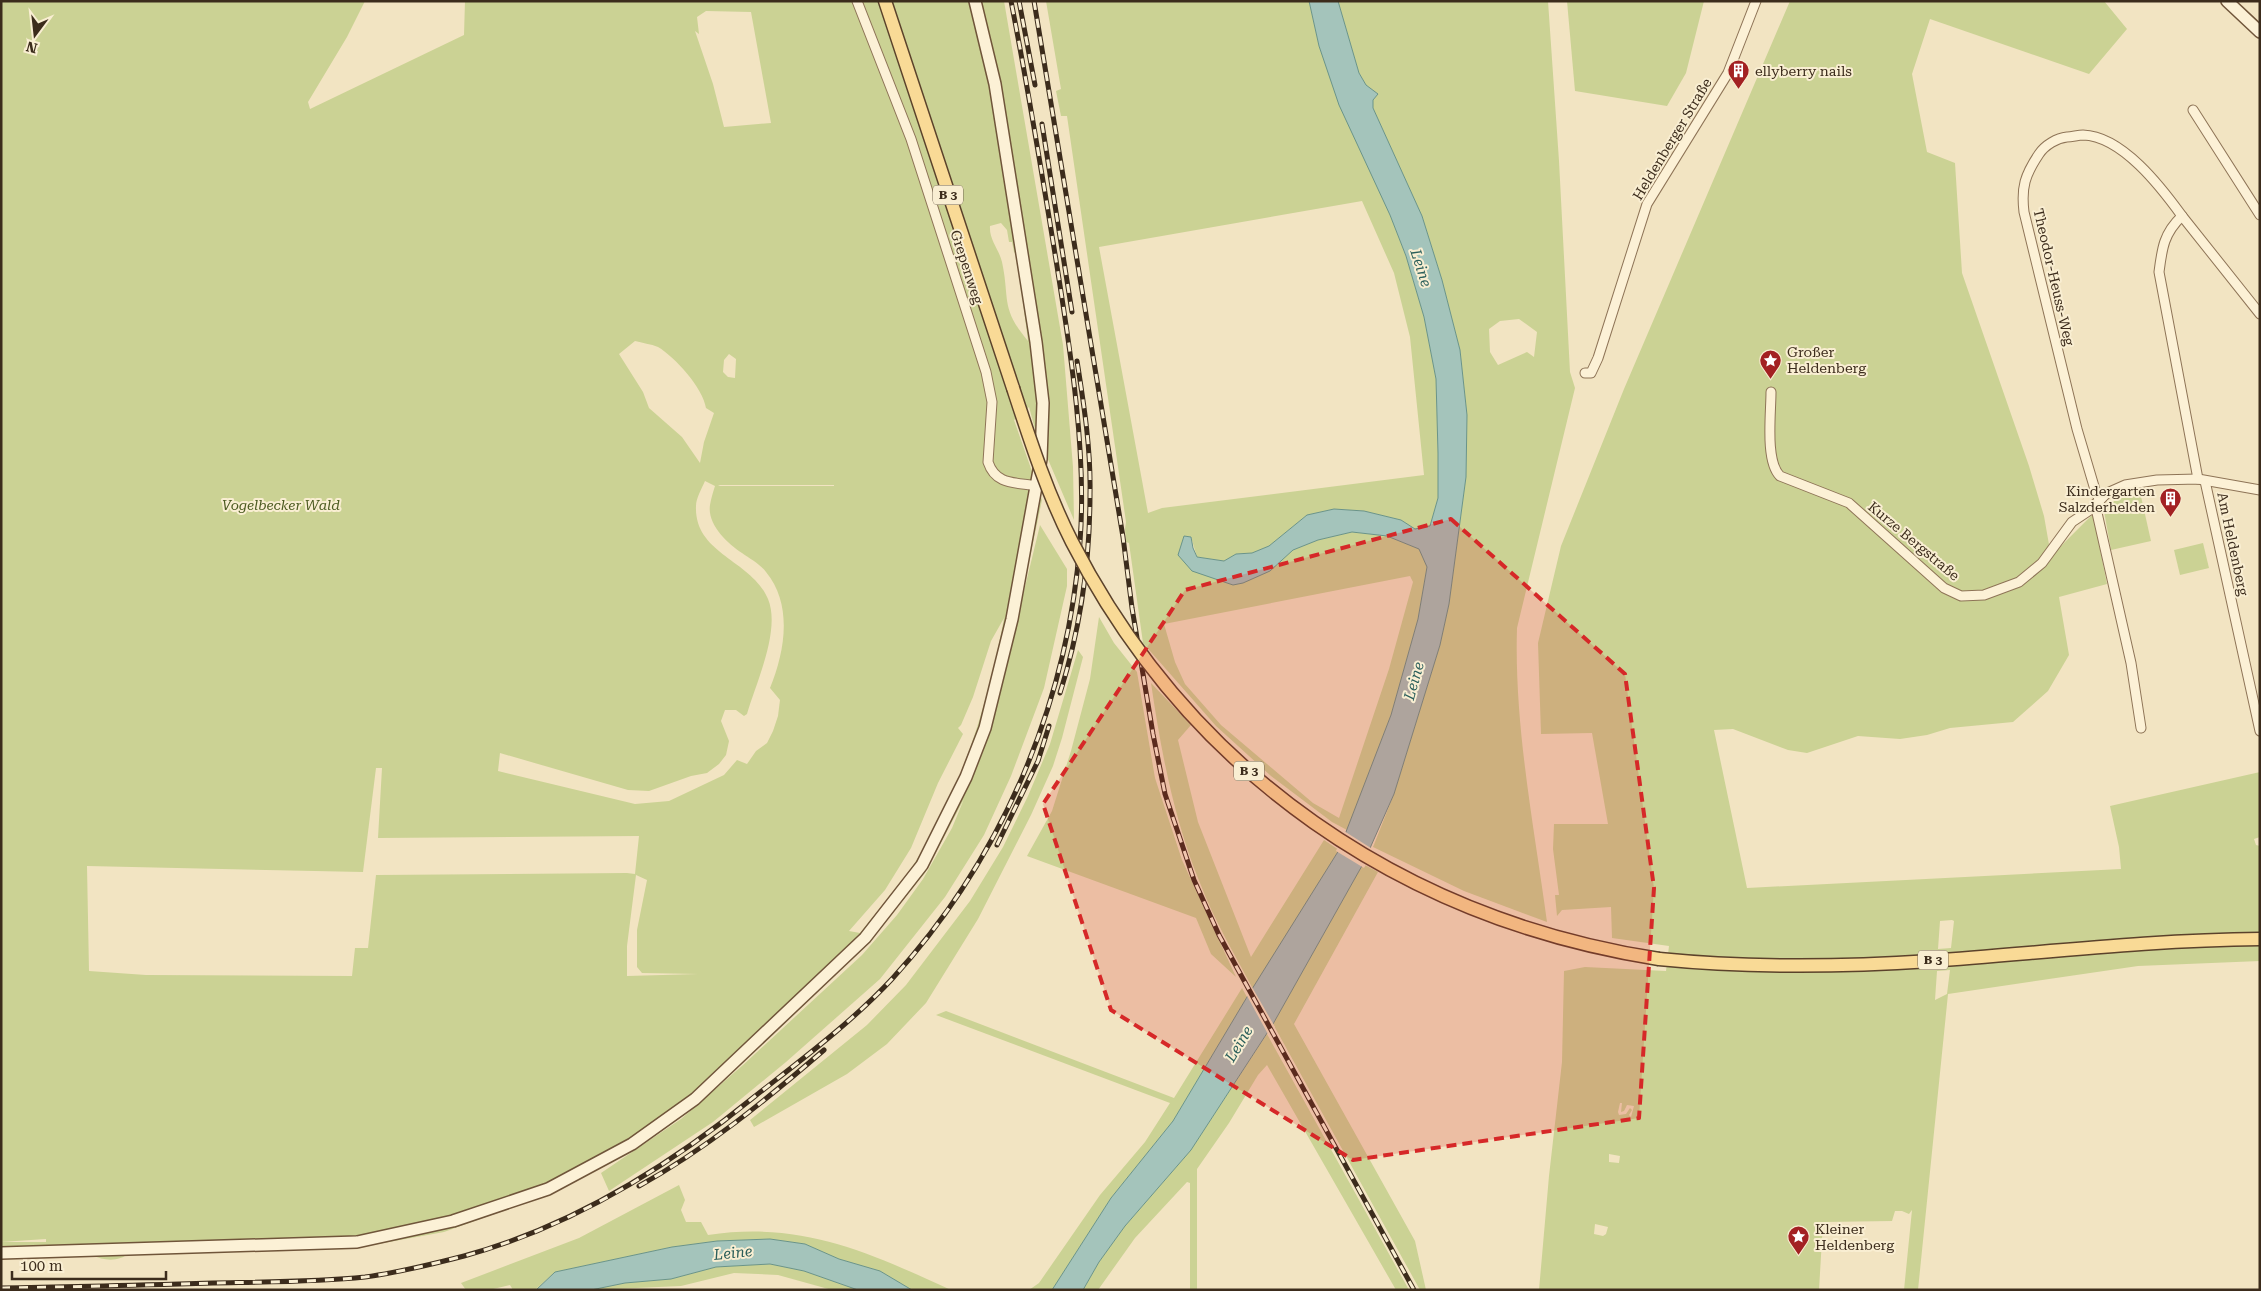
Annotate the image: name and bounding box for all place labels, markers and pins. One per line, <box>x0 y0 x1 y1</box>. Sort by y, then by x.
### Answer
building icon: ellyberry nails <box>1727 59 1751 90</box>
place label: ellyberry nails <box>1755 63 1852 79</box>
place label: Großer Heldenberg <box>1787 344 1866 376</box>
place icon: Großer Heldenberg <box>1759 348 1783 379</box>
place label: Kindergarten Salzderhelden <box>2059 483 2155 515</box>
building icon: Kindergarten Salzderhelden <box>2159 487 2183 518</box>
place label: Kleiner Heldenberg <box>1815 1221 1894 1253</box>
place icon: Kleiner Heldenberg <box>1787 1225 1811 1256</box>

